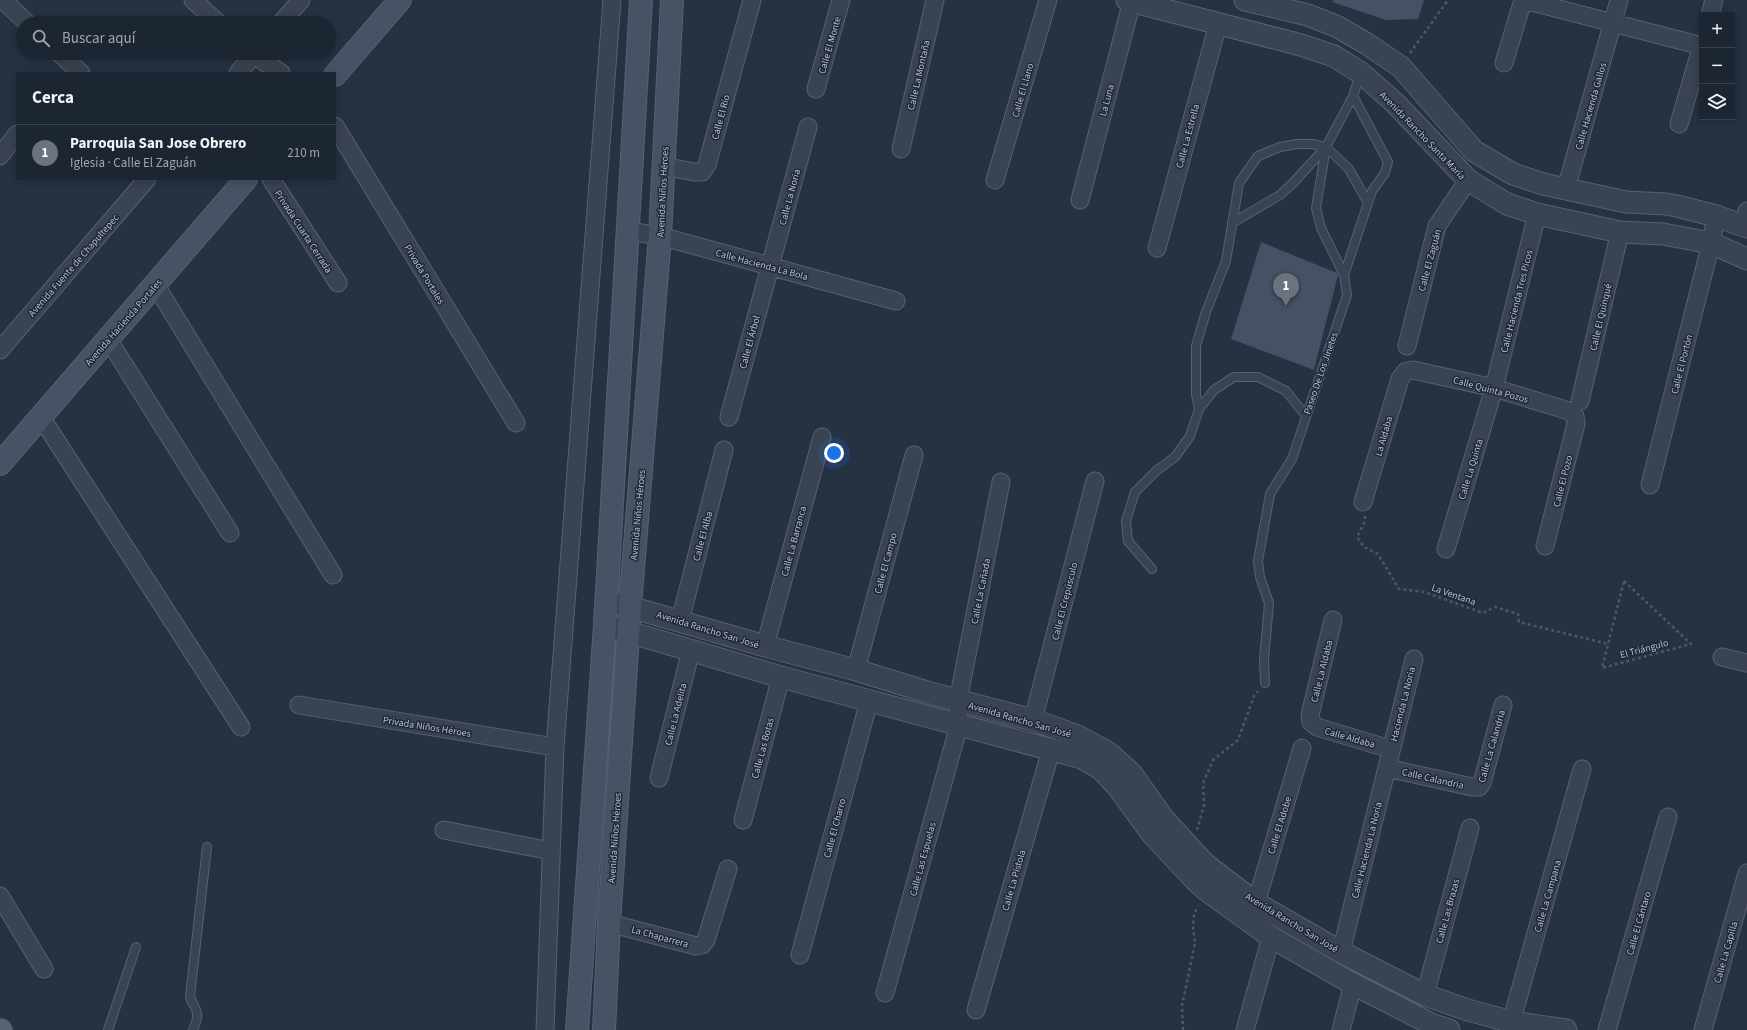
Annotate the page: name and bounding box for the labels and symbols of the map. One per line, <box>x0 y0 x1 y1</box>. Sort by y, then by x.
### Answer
street label: Calle El Monte <box>815 15 845 76</box>
street label: Calle La Montaña <box>904 39 934 112</box>
street label: Calle El Llano <box>1009 61 1037 119</box>
street label: Calle Hacienda Gallos <box>1572 61 1610 152</box>
street label: La Luna <box>1096 83 1118 118</box>
street label: Avenida Rancho Santa María <box>1376 88 1468 183</box>
street label: Calle El Río <box>708 93 734 141</box>
street label: Calle La Estrella <box>1173 103 1203 170</box>
street label: Avenida Niños Héroes <box>654 146 672 238</box>
street label: Calle La Noria <box>776 168 804 227</box>
street label: Privada Cuarta Cerrada <box>271 187 335 276</box>
street label: Avenida Fuente de Chapultepec <box>25 211 123 320</box>
street label: Calle El Zaguán <box>1415 228 1445 293</box>
street label: Privada Portales <box>401 242 448 307</box>
street label: Calle Hacienda La Bola <box>714 246 810 284</box>
street label: Calle Hacienda Tres Picos <box>1497 248 1537 354</box>
pin: 1 <box>1273 273 1299 306</box>
street label: Avenida Hacienda Portales <box>82 276 166 369</box>
street label: Calle El Quinqué <box>1586 282 1616 352</box>
street label: Calle El Árbol <box>736 313 764 371</box>
street label: Paseo De Los Jinetes <box>1300 330 1342 416</box>
street label: Calle El Portón <box>1668 333 1696 396</box>
street label: Calle Quinta Pozos <box>1451 373 1530 407</box>
street label: La Aldaba <box>1372 415 1396 458</box>
street label: Calle La Quinta <box>1455 437 1487 501</box>
your location <box>824 443 844 463</box>
street label: Calle El Pozo <box>1550 454 1576 509</box>
street label: Avenida Niños Héroes <box>627 469 649 561</box>
street label: Calle La Barranca <box>778 505 810 578</box>
street label: Calle El Alba <box>690 510 716 563</box>
street label: Calle El Campo <box>871 531 901 595</box>
street label: Calle La Cañada <box>968 557 994 625</box>
street label: Calle El Crepúsculo <box>1049 561 1081 642</box>
street label: La Ventana <box>1430 581 1478 609</box>
street label: Avenida Rancho San José <box>655 608 761 652</box>
street label: El Triángulo <box>1618 636 1670 662</box>
street label: Calle La Aldaba <box>1307 639 1336 704</box>
street label: Hacienda La Noria <box>1387 665 1419 743</box>
street label: Calle La Adelita <box>661 682 690 747</box>
street label: Avenida Rancho San José <box>967 699 1073 741</box>
street label: Calle La Calandria <box>1475 708 1509 784</box>
street label: Privada Niños Héroes <box>382 713 472 741</box>
street label: Calle Las Botas <box>748 716 778 780</box>
street label: Calle Aldaba <box>1323 724 1377 752</box>
street label: Calle Calandria <box>1400 765 1465 793</box>
street label: Avenida Niños Héroes <box>605 792 625 884</box>
street label: Calle El Adobe <box>1265 795 1295 856</box>
street label: Calle El Charro <box>820 797 850 860</box>
street label: Calle Hacienda La Noria <box>1348 800 1386 900</box>
street label: Calle Las Espuelas <box>906 821 940 898</box>
street label: Calle La Pistola <box>999 848 1029 913</box>
street label: Calle La Campana <box>1531 858 1565 934</box>
street label: Calle Las Brazas <box>1433 877 1463 945</box>
street label: Avenida Rancho San José <box>1242 889 1341 956</box>
street label: Calle El Cántaro <box>1623 890 1655 957</box>
street label: Calle La Capilla <box>1710 920 1741 985</box>
street label: La Chaparrera <box>630 923 690 951</box>

